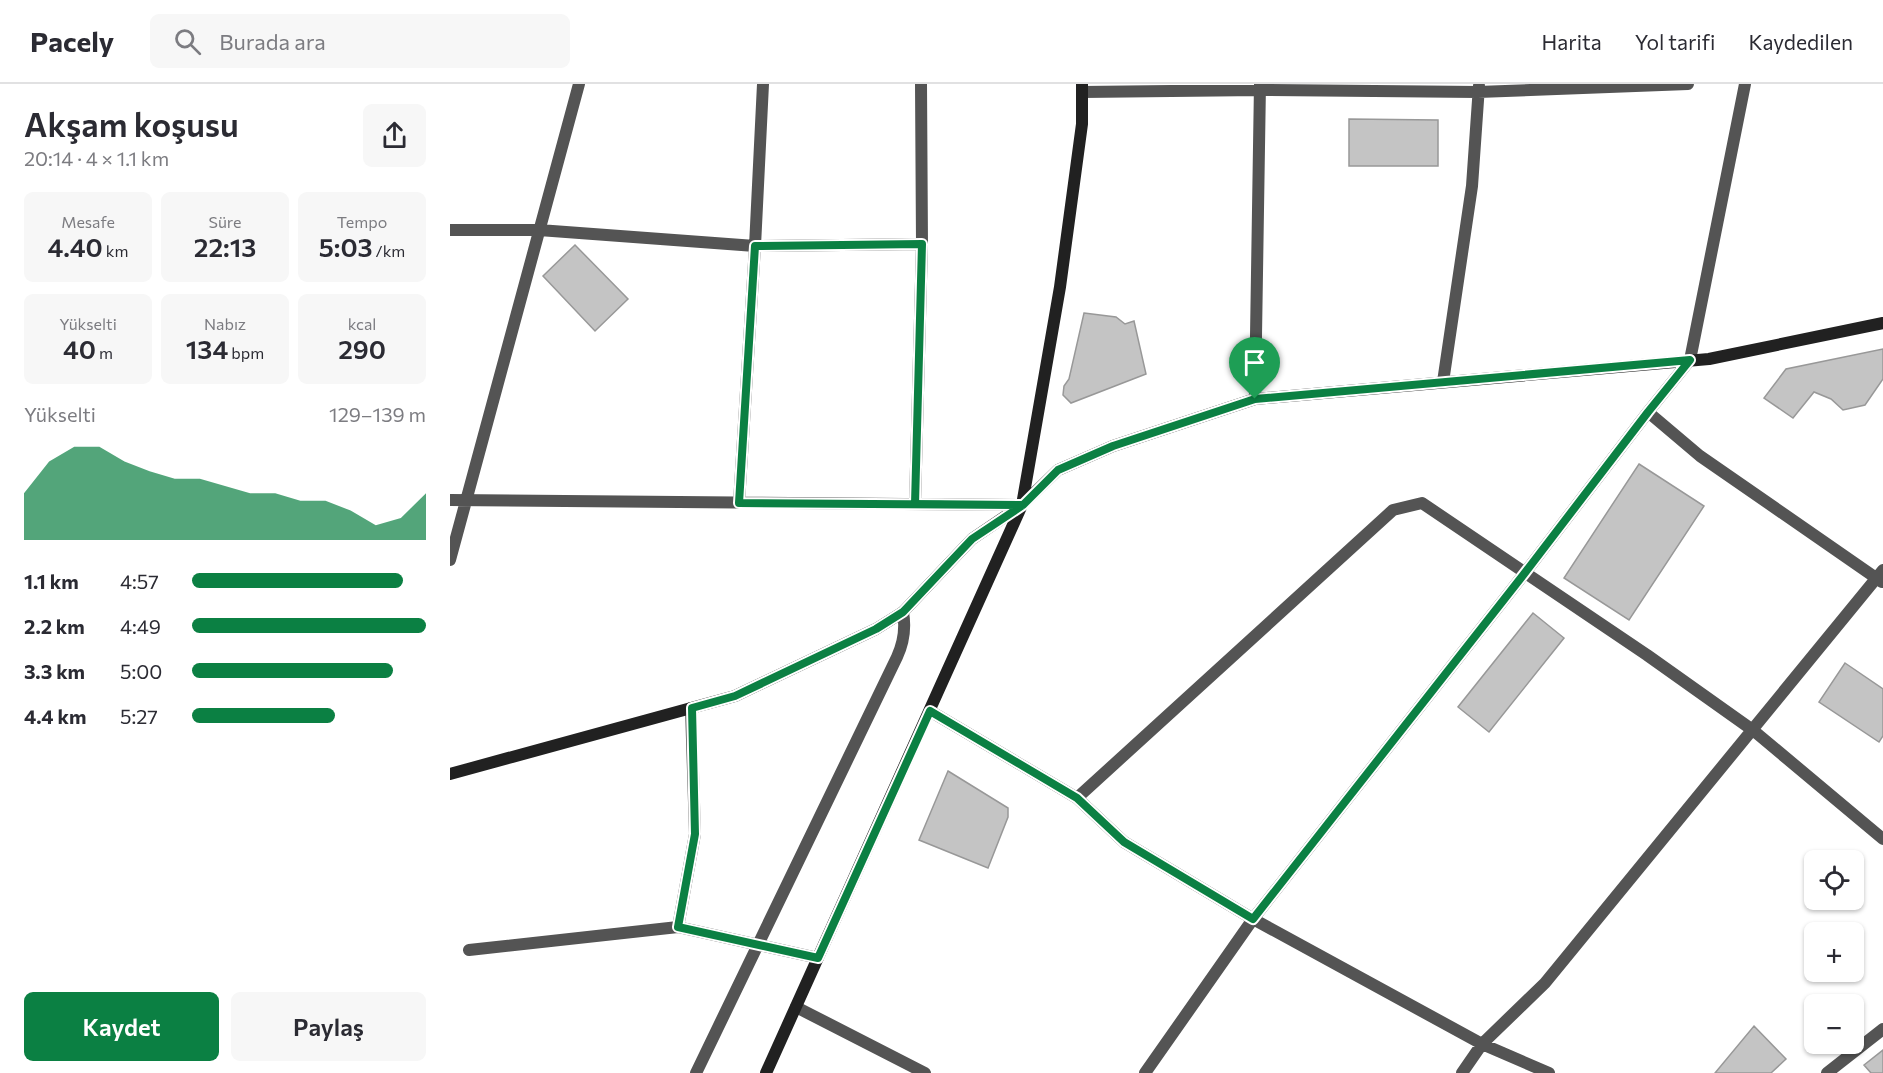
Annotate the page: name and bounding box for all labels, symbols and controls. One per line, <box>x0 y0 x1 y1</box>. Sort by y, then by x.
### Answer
search box <box>150 14 570 68</box>
text: Pacely <box>30 24 114 58</box>
icon: search <box>171 25 204 58</box>
text: Burada ara <box>219 28 326 55</box>
text: Harita <box>1542 29 1602 54</box>
text: Yol tarifi <box>1635 29 1715 54</box>
text: Kaydedilen <box>1748 29 1853 54</box>
text: Akşam koşusu <box>24 103 239 144</box>
button: share <box>363 104 426 167</box>
text: 20:14 · 4 × 1.1 km <box>24 146 169 170</box>
text: Mesafe <box>61 212 115 231</box>
text: Süre <box>209 212 241 231</box>
text: Tempo <box>337 212 387 231</box>
text: 4.40 <box>48 231 103 262</box>
text: 22:13 <box>194 231 256 262</box>
text: 5:03 <box>319 231 372 262</box>
text: km <box>103 241 128 260</box>
text: /km <box>372 241 405 260</box>
text: Yükselti <box>59 314 117 333</box>
text: Nabız <box>204 314 246 333</box>
text: kcal <box>348 314 376 333</box>
text: 40 <box>63 333 96 364</box>
text: 134 <box>186 333 228 364</box>
text: 290 <box>338 333 386 364</box>
pin <box>1229 337 1280 399</box>
text: m <box>96 343 113 362</box>
text: bpm <box>228 343 264 362</box>
icon: arrive <box>1238 346 1271 379</box>
text: Yükselti <box>24 402 96 426</box>
text: 129–139 m <box>329 402 426 426</box>
text: 1.1 km <box>24 569 79 593</box>
text: 4:57 <box>120 569 159 593</box>
text: 2.2 km <box>24 614 85 638</box>
text: 4:49 <box>120 614 161 638</box>
text: 3.3 km <box>24 659 85 683</box>
text: 5:00 <box>120 659 162 683</box>
text: 4.4 km <box>24 704 86 728</box>
text: 5:27 <box>120 704 158 728</box>
map controls <box>1804 850 1864 1054</box>
button: locate <box>1804 850 1864 910</box>
button: + <box>1804 922 1864 982</box>
button: Kaydet <box>24 992 219 1061</box>
button: Paylaş <box>231 992 426 1061</box>
button: − <box>1804 994 1864 1054</box>

